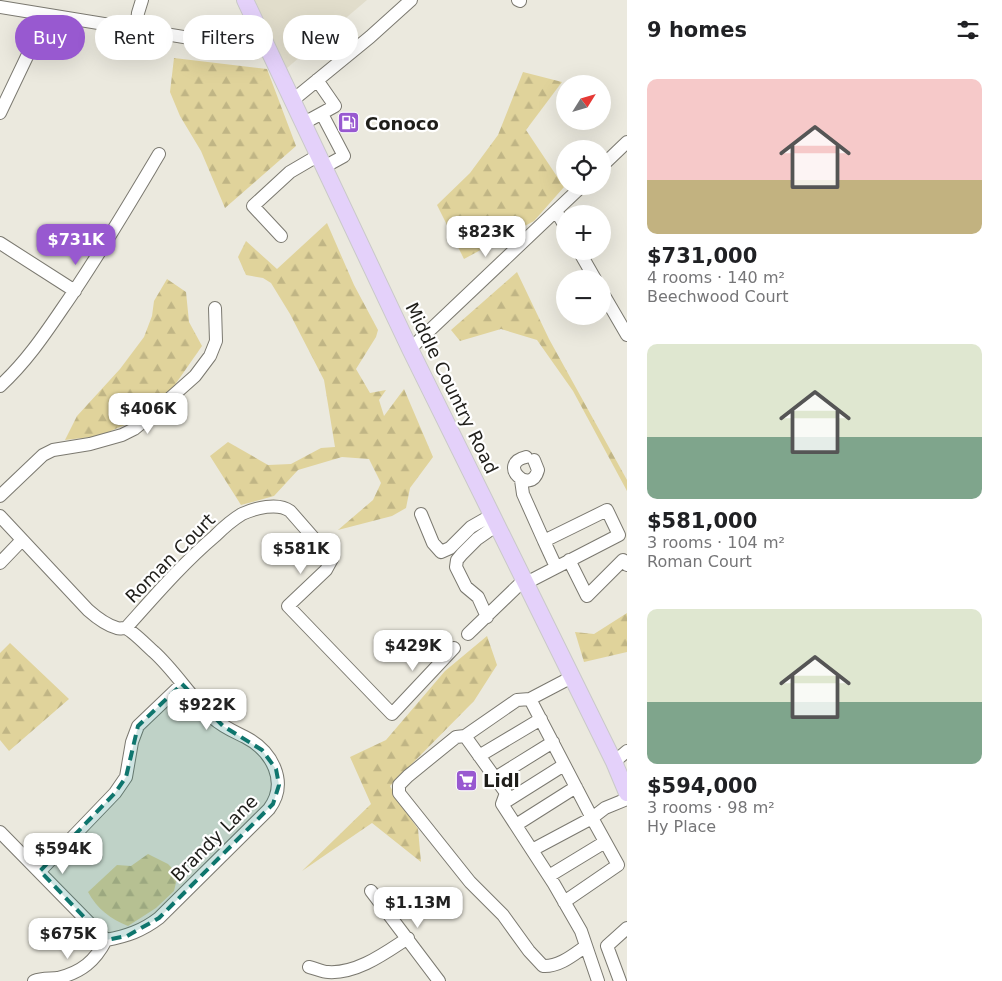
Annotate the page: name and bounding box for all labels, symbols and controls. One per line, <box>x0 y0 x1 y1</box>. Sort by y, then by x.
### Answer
chip: Buy <box>15 15 85 60</box>
chip: Rent <box>95 15 173 60</box>
chip: Filters <box>183 15 273 60</box>
chip: New <box>283 15 358 60</box>
icon: filters <box>954 16 982 44</box>
text: 9 homes <box>647 18 747 42</box>
north arrow <box>556 75 611 130</box>
map controls <box>556 75 611 325</box>
fuel station icon: Conoco <box>337 111 361 135</box>
icon: home <box>770 112 860 202</box>
place label: Conoco <box>365 113 439 134</box>
button: locate <box>556 140 611 195</box>
button: + <box>556 205 611 260</box>
pin: $823K <box>451 216 521 258</box>
text: $823K <box>458 222 514 241</box>
pin: $731K <box>41 224 111 266</box>
text: $731K <box>48 230 104 249</box>
text: $731,000 <box>647 244 757 268</box>
text: 4 rooms · 140 m² <box>647 268 785 287</box>
button: − <box>556 270 611 325</box>
text: Beechwood Court <box>647 287 788 306</box>
street label: Middle Country Road <box>401 299 503 477</box>
icon: home <box>770 377 860 467</box>
pin: $406K <box>113 392 183 435</box>
text: $406K <box>120 399 176 418</box>
street label: Roman Court <box>121 509 219 607</box>
text: $581,000 <box>647 509 757 533</box>
pin: $581K <box>266 532 336 575</box>
text: 3 rooms · 104 m² <box>647 533 785 552</box>
text: $581K <box>273 539 329 558</box>
text: Roman Court <box>647 552 752 571</box>
pin: $429K <box>378 630 448 672</box>
text: $429K <box>385 636 441 655</box>
icon: home <box>770 642 860 732</box>
pin: $922K <box>172 688 242 731</box>
text: $922K <box>179 695 235 714</box>
supermarket icon: Lidl <box>455 768 479 792</box>
place label: Lidl <box>483 770 520 791</box>
text: $594,000 <box>647 774 757 798</box>
street label: Brandy Lane <box>166 790 262 886</box>
text: 3 rooms · 98 m² <box>647 798 775 817</box>
text: Hy Place <box>647 817 716 836</box>
pin: $594K <box>28 832 98 875</box>
text: $594K <box>35 839 91 858</box>
pin: $1.13M <box>377 886 459 929</box>
text: $1.13M <box>385 893 451 912</box>
pin: $675K <box>33 918 103 960</box>
text: $675K <box>40 924 96 943</box>

